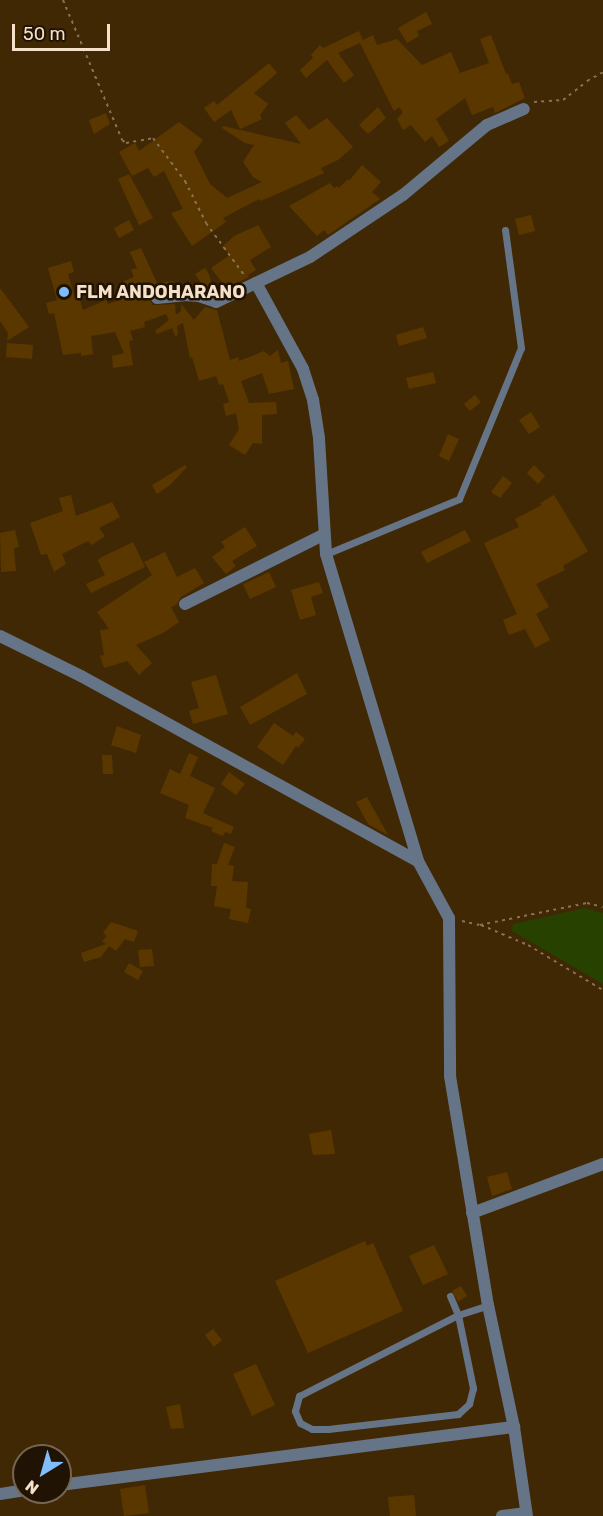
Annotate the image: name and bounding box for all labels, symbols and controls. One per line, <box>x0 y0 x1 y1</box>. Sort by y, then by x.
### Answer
scale bar <box>15 12 112 50</box>
text: 50 m <box>23 23 66 45</box>
place label: FLM ANDOHARANO <box>76 281 246 303</box>
marker: FLM ANDOHARANO <box>57 285 71 299</box>
north arrow <box>12 1444 72 1504</box>
text: N <box>22 1476 42 1498</box>

